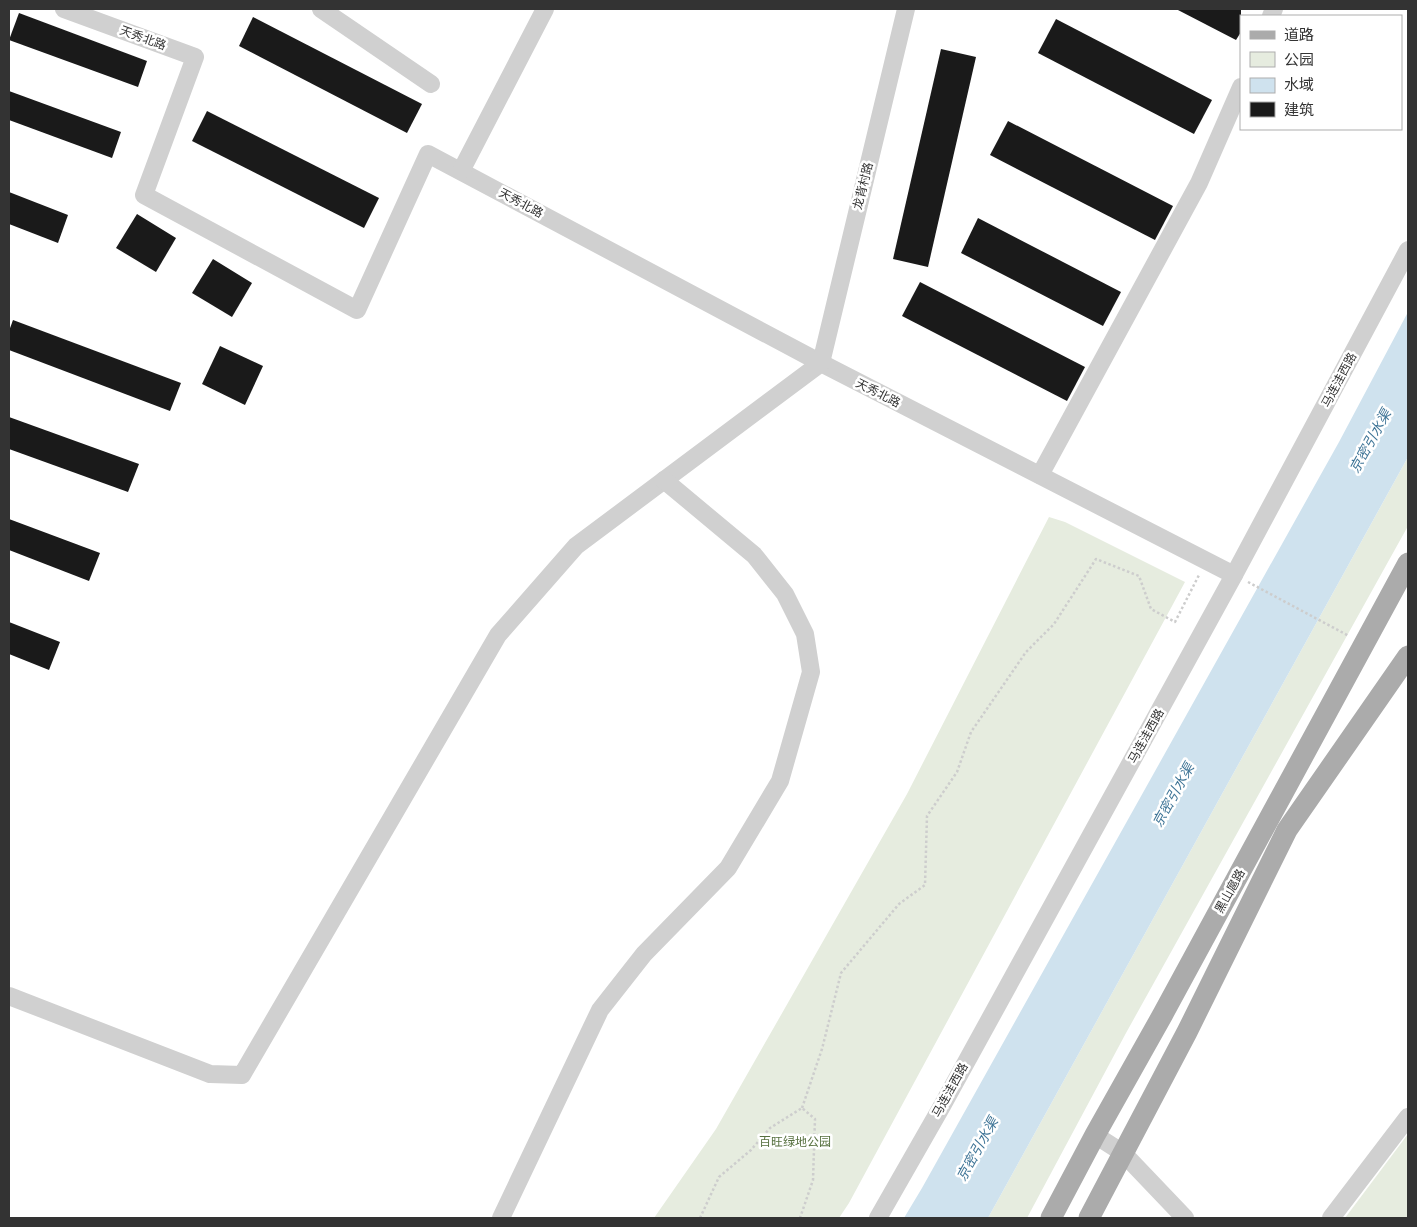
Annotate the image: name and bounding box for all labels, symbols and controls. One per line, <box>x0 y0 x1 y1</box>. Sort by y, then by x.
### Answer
legend <box>1240 15 1402 130</box>
street label: 天秀北路 <box>118 23 168 53</box>
text: 道路 <box>1284 26 1314 44</box>
text: 公园 <box>1284 51 1314 69</box>
text: 水域 <box>1284 76 1314 94</box>
text: 建筑 <box>1284 101 1314 119</box>
street label: 龙背村路 <box>850 161 876 211</box>
street label: 天秀北路 <box>497 186 545 220</box>
street label: 马连洼西路 <box>1319 350 1359 410</box>
street label: 天秀北路 <box>853 376 903 410</box>
water label: 京密引水渠 <box>1346 405 1395 475</box>
street label: 马连洼西路 <box>1125 706 1167 766</box>
water label: 京密引水渠 <box>1149 759 1198 829</box>
street label: 黑山扈路 <box>1212 867 1248 915</box>
street label: 马连洼西路 <box>929 1060 971 1120</box>
water label: 京密引水渠 <box>953 1113 1002 1183</box>
park label: 百旺绿地公园 <box>759 1135 831 1149</box>

